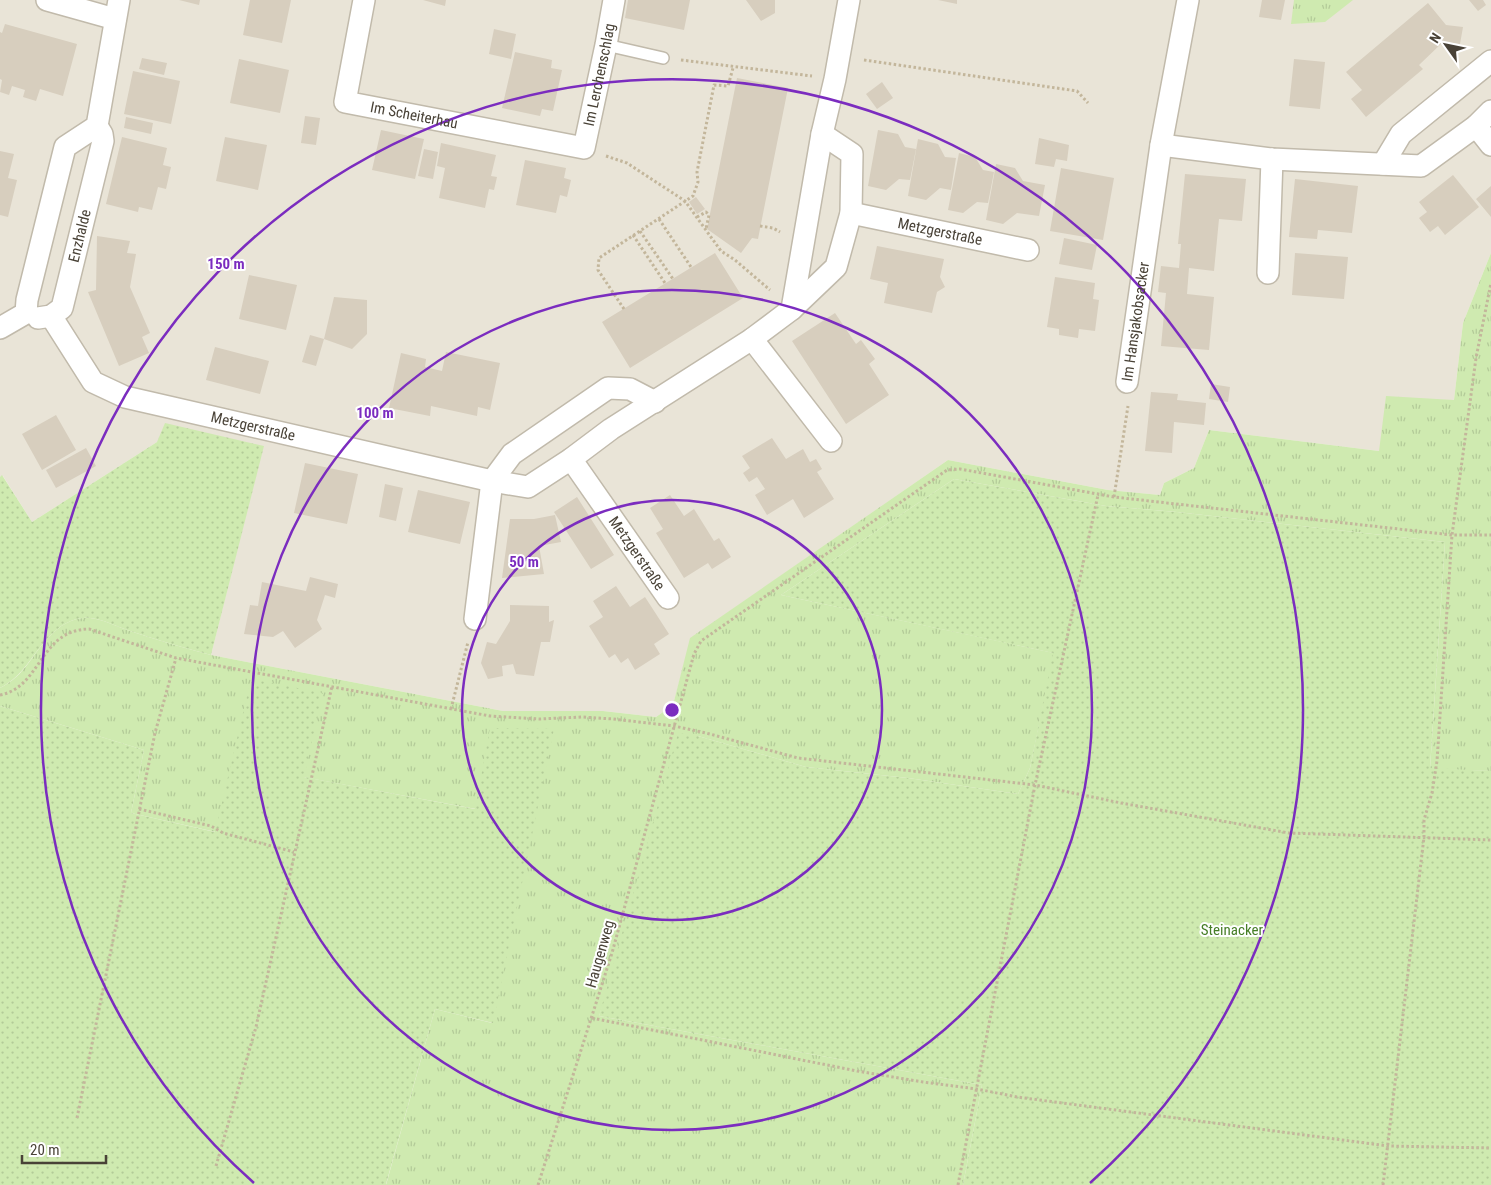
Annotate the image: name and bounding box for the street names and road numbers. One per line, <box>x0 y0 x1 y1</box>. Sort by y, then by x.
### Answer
street label: Im Lerchenschlag <box>580 22 619 128</box>
street label: Im Scheiterhau <box>369 98 459 132</box>
street label: Enzhalde <box>65 208 95 264</box>
street label: Metzgerstraße <box>896 214 984 249</box>
street label: Im Hansjakobsacker <box>1118 260 1153 383</box>
street label: Metzgerstraße <box>209 408 297 445</box>
street label: Metzgerstraße <box>605 513 669 594</box>
street label: Haugenweg <box>582 918 618 990</box>

